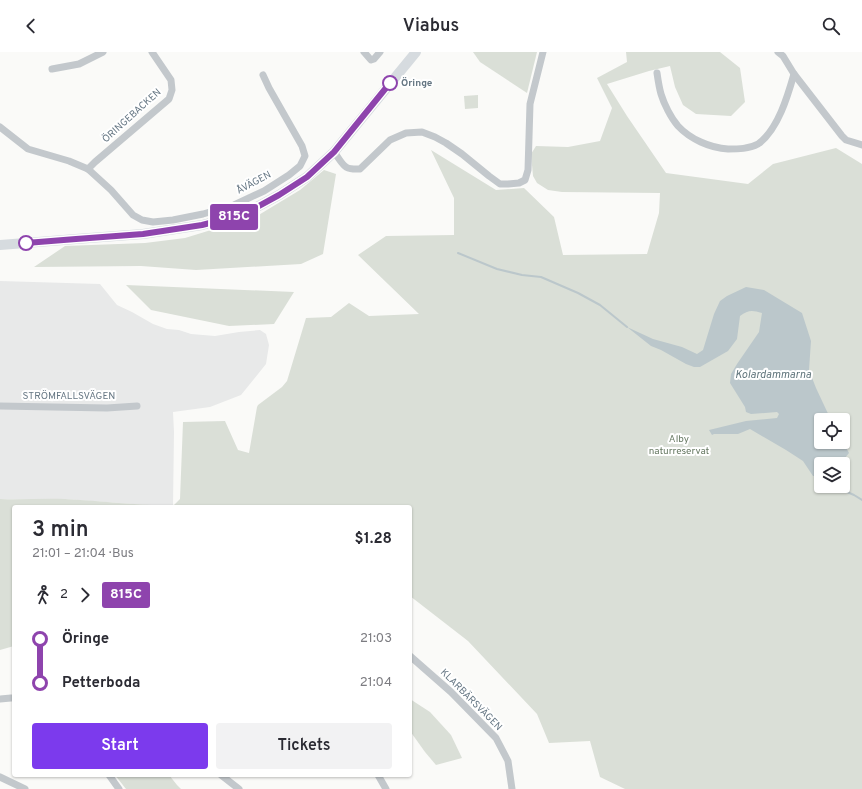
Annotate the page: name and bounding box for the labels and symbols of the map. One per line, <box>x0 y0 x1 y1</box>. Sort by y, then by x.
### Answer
marker: Öringe <box>382 75 398 91</box>
place label: Öringe <box>401 76 433 90</box>
street label: ÖRINGEBACKEN <box>100 86 164 146</box>
street label: ÅVÄGEN <box>234 168 274 198</box>
line badge: 815C <box>206 204 262 230</box>
unlabelled marker <box>18 235 34 251</box>
water label: Kolardammarna <box>735 368 811 382</box>
street label: STRÖMFALLSVÄGEN <box>23 390 115 403</box>
park label: Alby naturreservat <box>649 433 710 458</box>
street label: KLARBÄRSVÄGEN <box>437 666 505 734</box>

